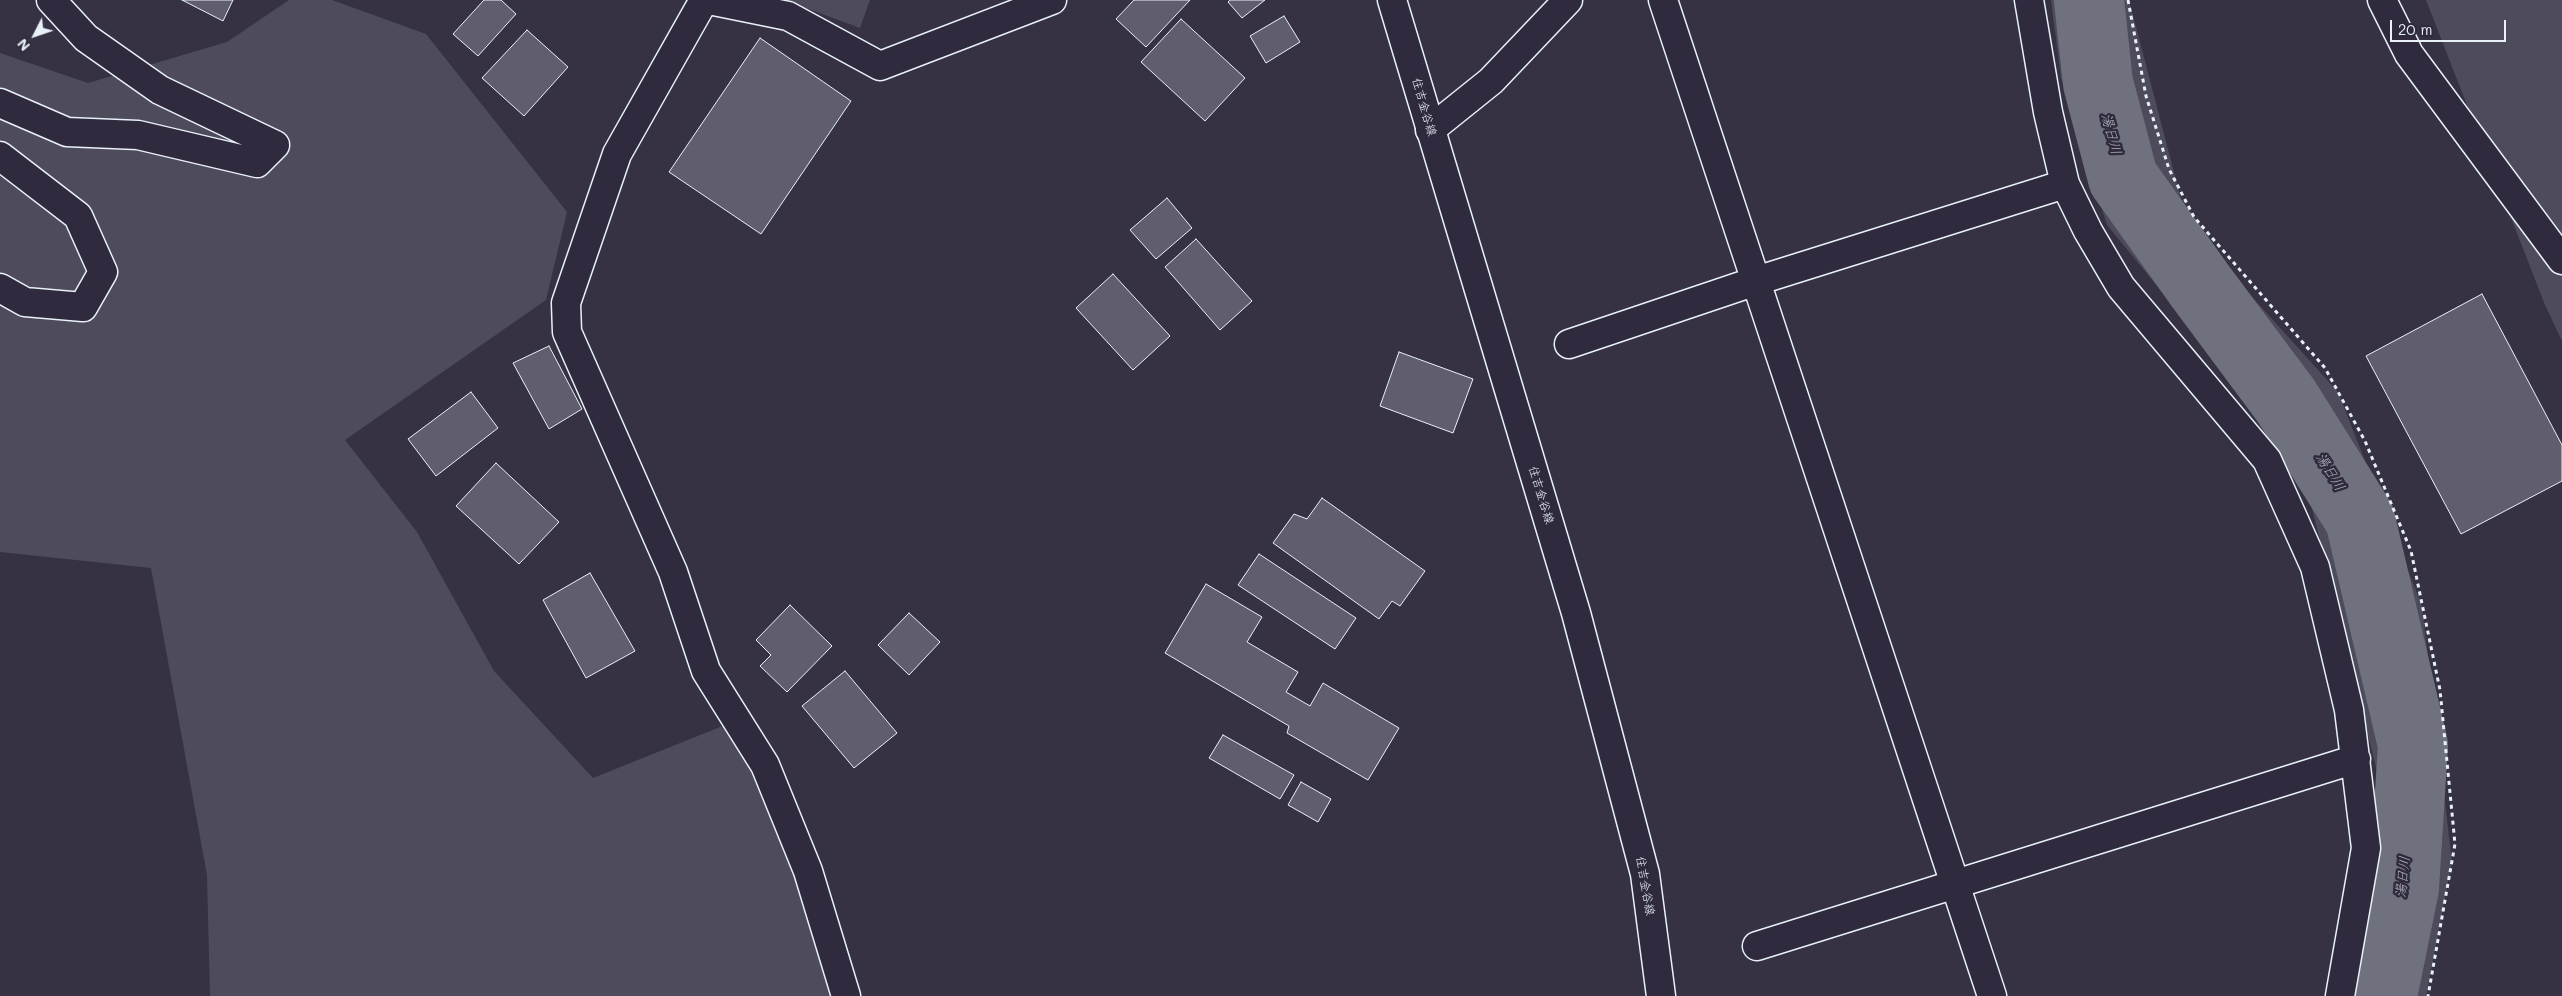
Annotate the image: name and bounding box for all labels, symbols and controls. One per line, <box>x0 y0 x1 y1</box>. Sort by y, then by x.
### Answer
north arrow <box>10 10 60 60</box>
scale bar <box>2392 10 2508 42</box>
text: 20 m <box>2398 19 2432 39</box>
text: N <box>13 35 34 55</box>
street label: 住吉金谷線 <box>1409 76 1439 138</box>
water label: 湯日川 <box>2097 112 2125 156</box>
water label: 湯日川 <box>2312 450 2348 494</box>
street label: 住吉金谷線 <box>1525 464 1557 526</box>
street label: 住吉金谷線 <box>1633 855 1657 917</box>
water label: 湯日川 <box>2392 855 2414 899</box>

